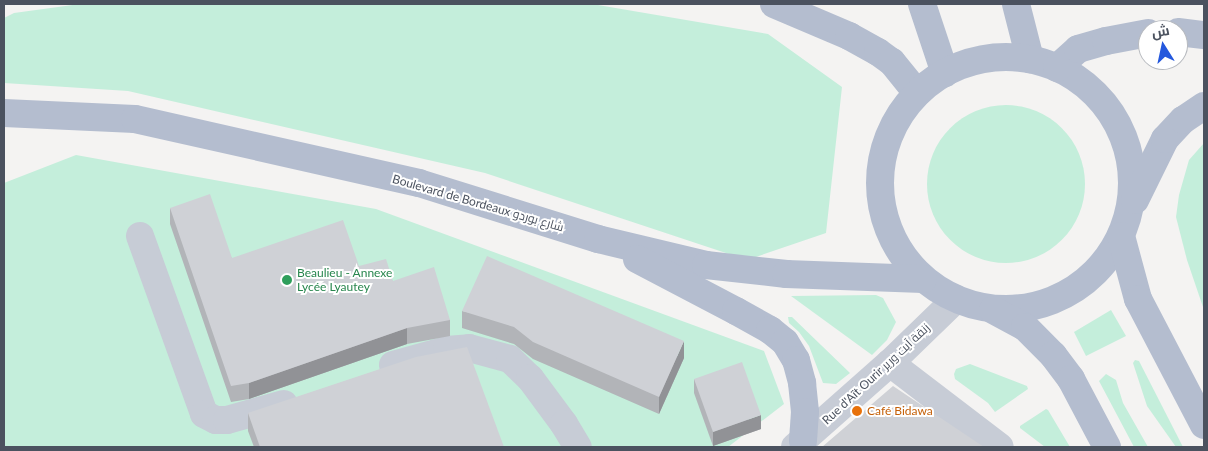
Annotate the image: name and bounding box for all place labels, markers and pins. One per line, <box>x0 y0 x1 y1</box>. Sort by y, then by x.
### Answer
place label: Beaulieu - Annexe Lycée Lyautey <box>297 266 393 294</box>
marker: Beaulieu - Annexe Lycée Lyautey <box>281 274 293 286</box>
place label: Café Bidawa <box>867 404 933 418</box>
marker: Café Bidawa <box>851 405 863 417</box>

